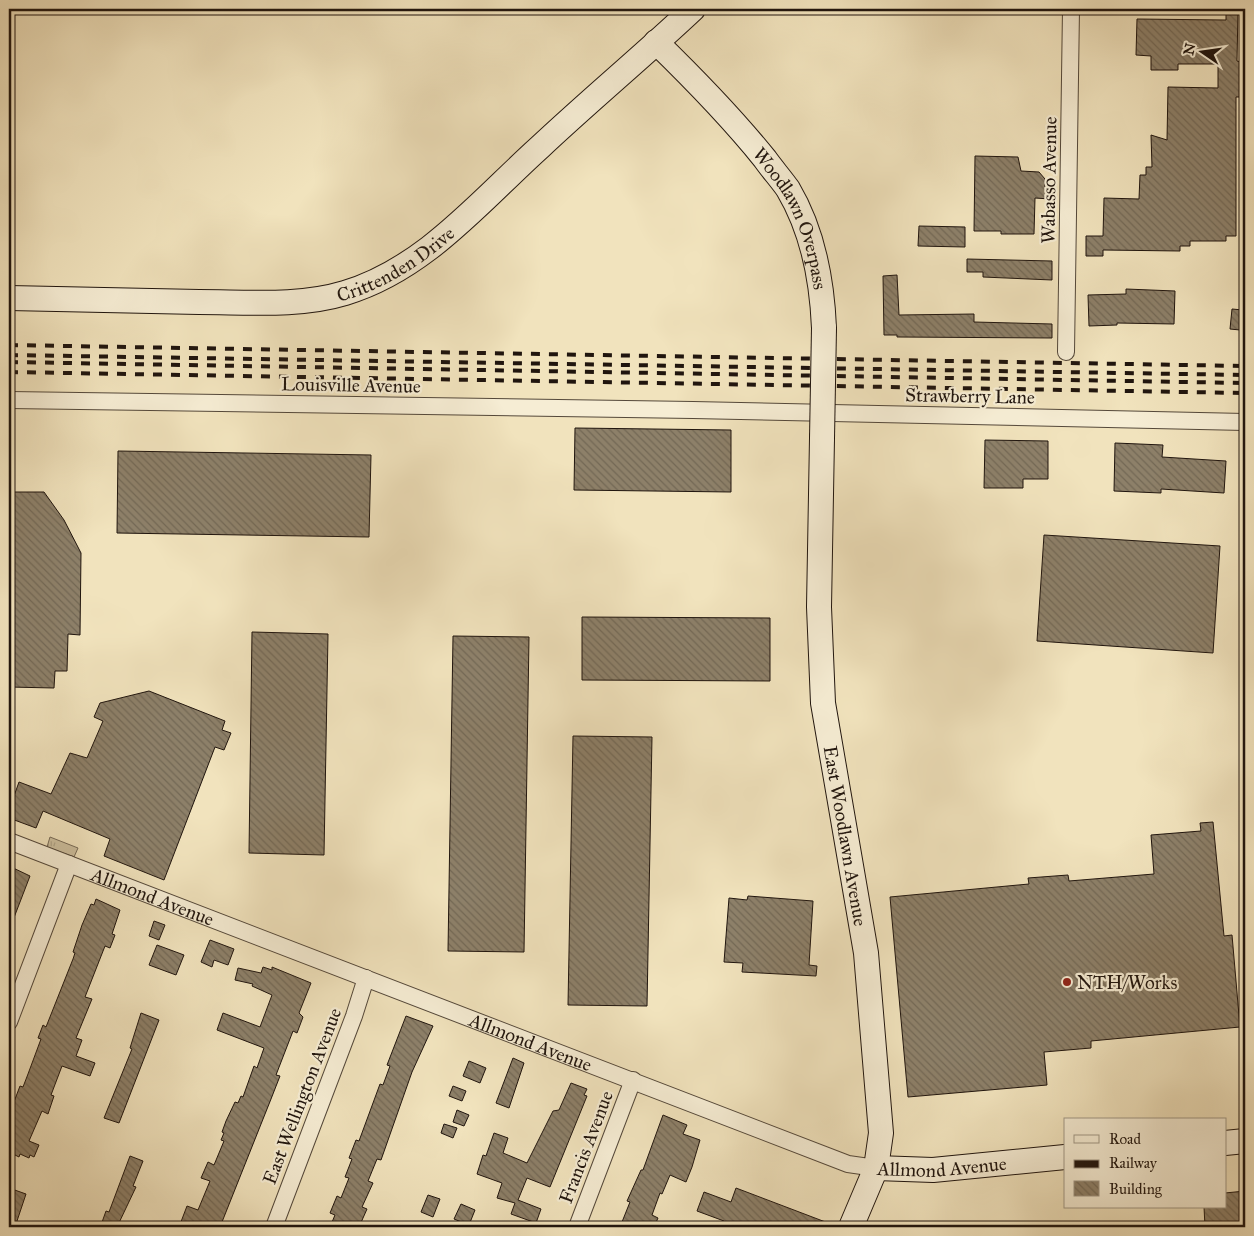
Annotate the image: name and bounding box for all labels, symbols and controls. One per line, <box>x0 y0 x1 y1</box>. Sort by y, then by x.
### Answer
north arrow <box>1176 28 1226 78</box>
text: N <box>1180 41 1199 57</box>
street label: Wabasso Avenue <box>1036 116 1062 244</box>
street label: Woodlawn Overpass <box>749 142 832 291</box>
street label: Crittenden Drive <box>334 221 459 306</box>
street label: Louisville Avenue <box>281 372 421 398</box>
street label: Strawberry Lane <box>905 383 1035 409</box>
street label: East Woodlawn Avenue <box>819 744 873 928</box>
street label: Allmond Avenue <box>87 862 217 930</box>
place label: NTH/Works <box>1077 971 1177 994</box>
marker: NTH/Works <box>1061 976 1073 988</box>
street label: East Wellington Avenue <box>258 1004 347 1188</box>
street label: Allmond Avenue <box>465 1007 595 1076</box>
street label: Francis Avenue <box>554 1087 618 1207</box>
legend <box>1064 1118 1226 1208</box>
text: Road <box>1109 1130 1141 1148</box>
street label: Allmond Avenue <box>876 1151 1008 1182</box>
text: Railway <box>1109 1154 1158 1172</box>
text: Building <box>1109 1180 1163 1198</box>

